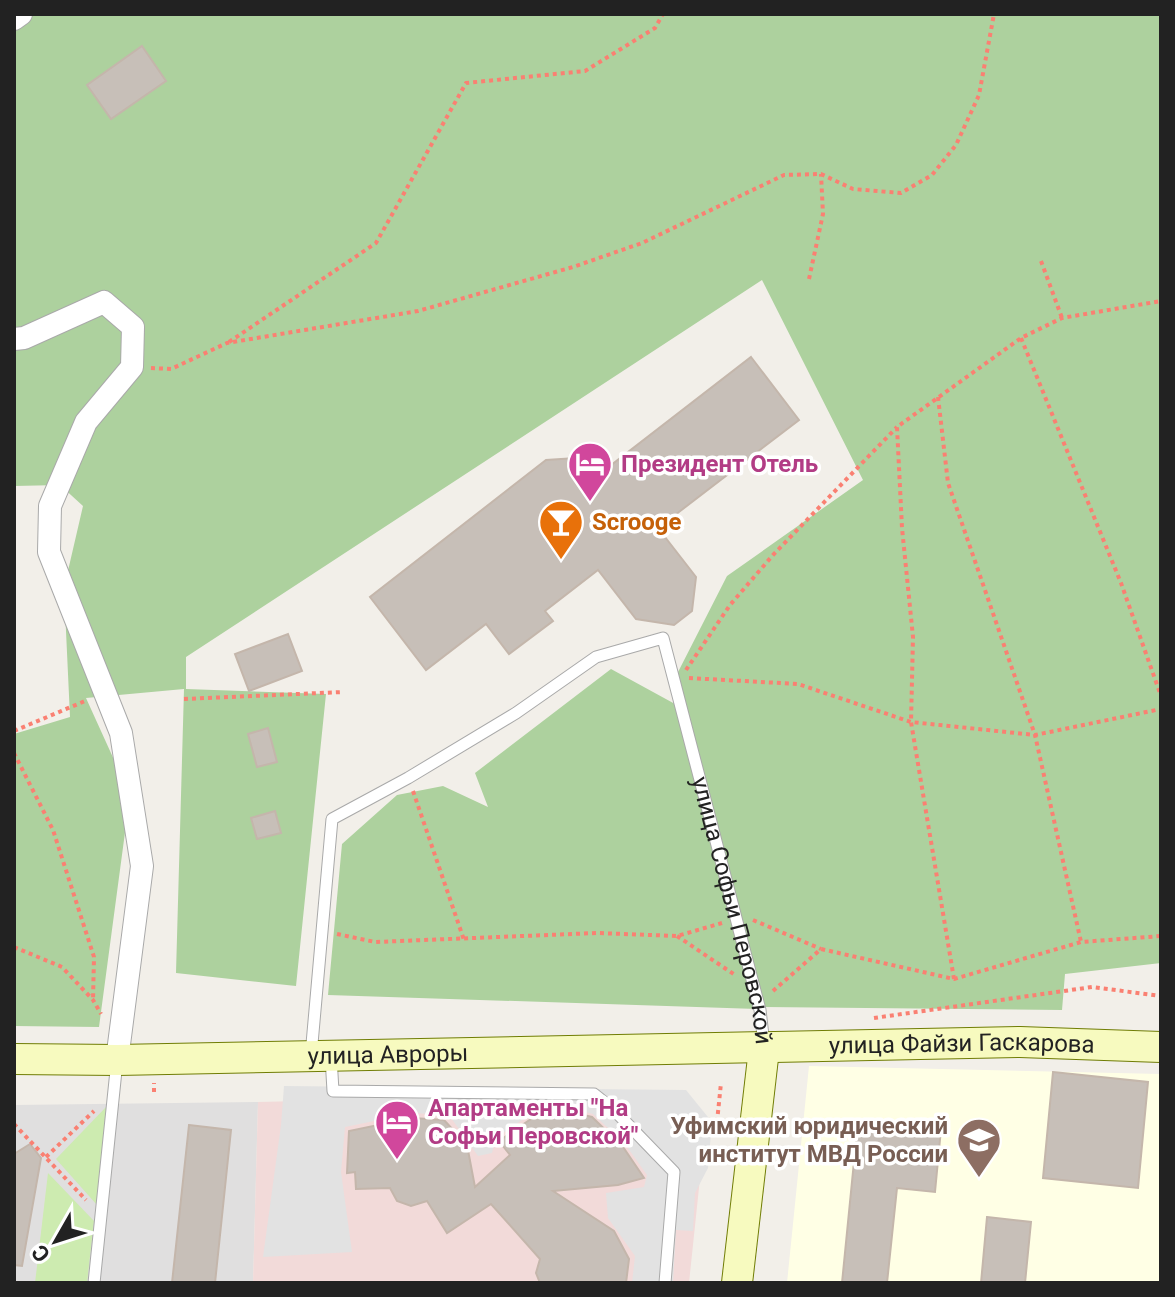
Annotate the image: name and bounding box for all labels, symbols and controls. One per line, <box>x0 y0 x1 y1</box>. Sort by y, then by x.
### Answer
hotel icon: Президент Отель <box>566 440 614 503</box>
place label: Президент Отель <box>621 450 818 478</box>
bar icon: Scrooge <box>537 498 585 561</box>
place label: Scrooge <box>592 508 682 536</box>
street label: улица Софьи Перовской <box>686 774 778 1046</box>
street label: улица Файзи Гаскарова <box>829 1028 1095 1060</box>
street label: улица Авроры <box>307 1039 468 1070</box>
place label: Апартаменты "На Софьи Перовской" <box>428 1094 638 1150</box>
hotel icon: Апартаменты "На Софьи Перовской" <box>373 1098 421 1161</box>
place label: Уфимский юридический институт МВД России <box>671 1112 948 1168</box>
school or university icon: Уфимский юридический институт МВД России <box>955 1116 1003 1179</box>
north arrow <box>16 1201 96 1281</box>
text: С <box>27 1240 55 1267</box>

